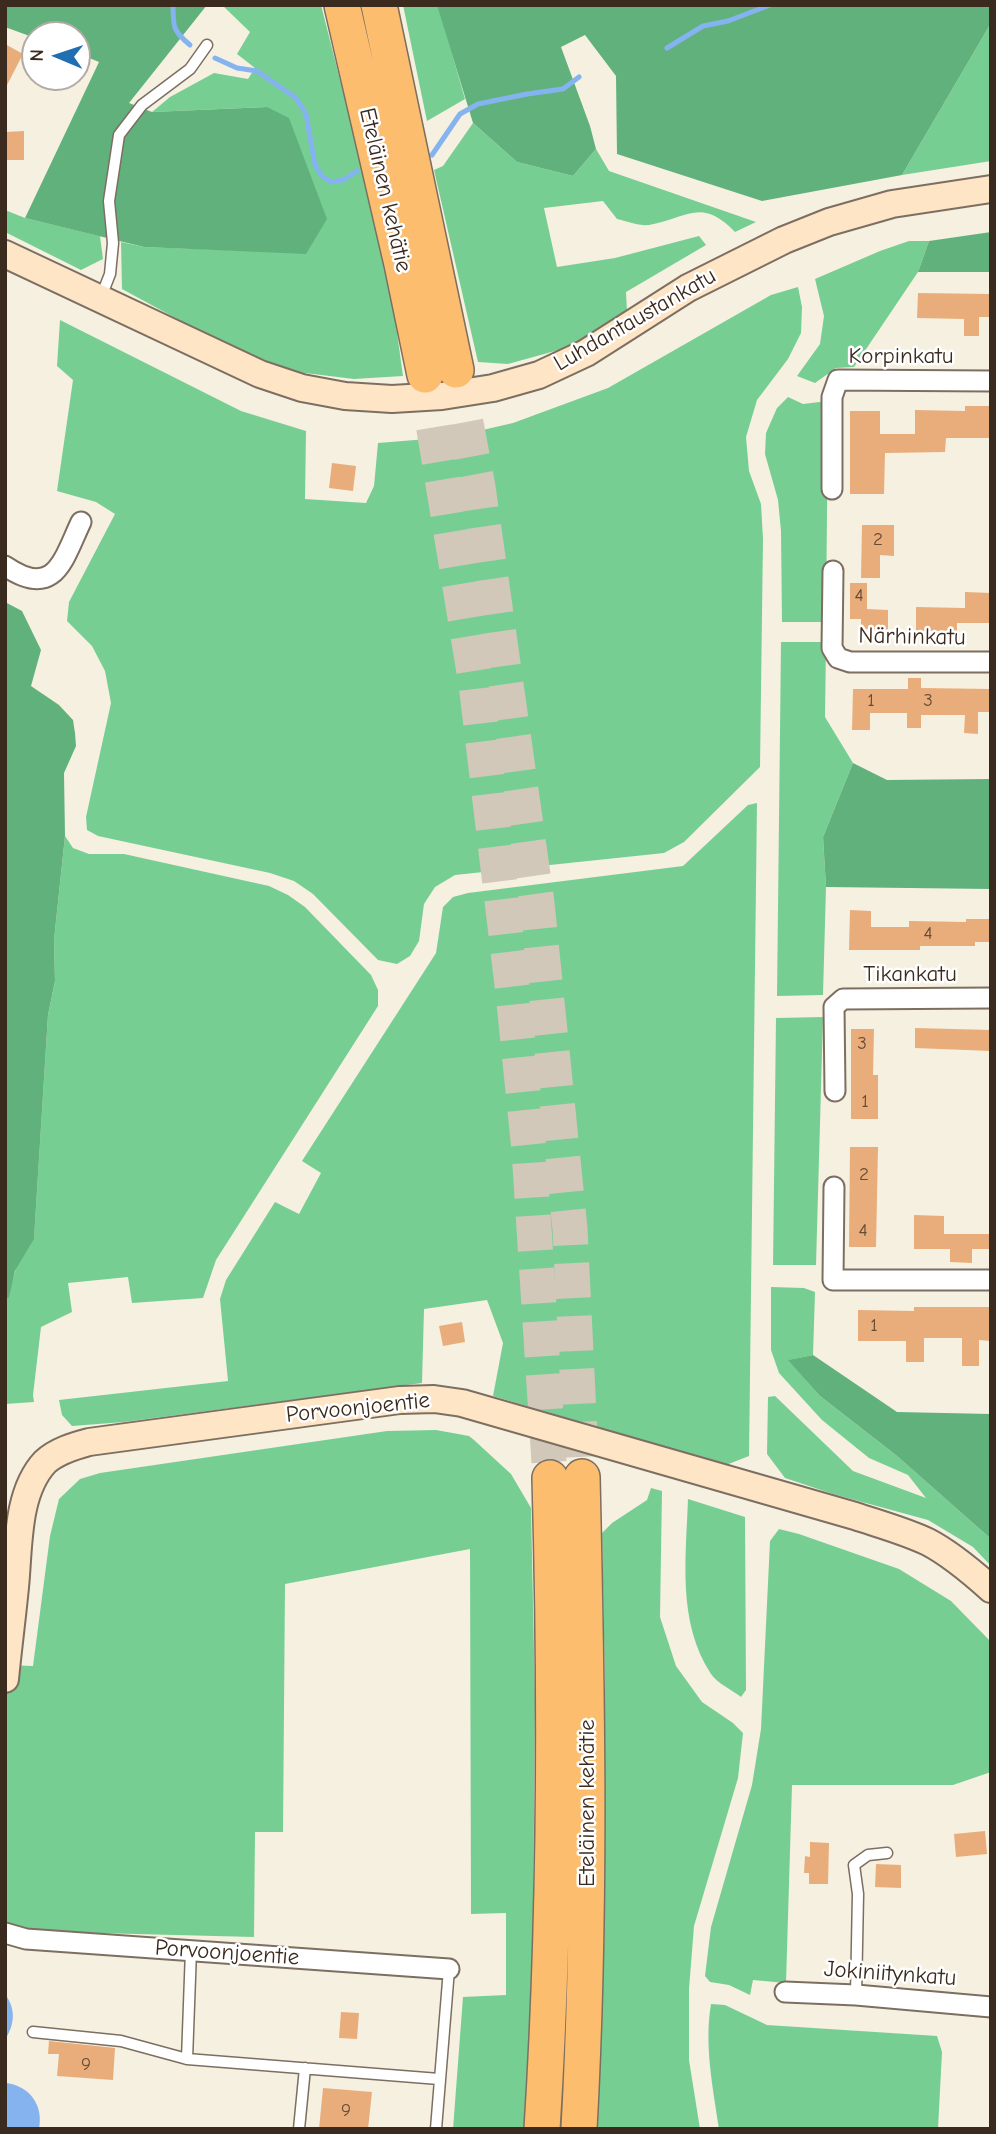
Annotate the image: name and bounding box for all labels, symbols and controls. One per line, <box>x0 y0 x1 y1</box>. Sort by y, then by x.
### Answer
north arrow <box>21 21 91 91</box>
text: N <box>26 49 48 62</box>
street label: Eteläinen kehätie <box>353 105 417 275</box>
street label: Luhdantaustankatu <box>549 262 721 378</box>
street label: Korpinkatu <box>848 342 954 370</box>
house number: 2 <box>873 529 883 551</box>
house number: 4 <box>854 585 864 607</box>
street label: Närhinkatu <box>858 622 966 652</box>
house number: 1 <box>867 690 875 712</box>
house number: 3 <box>923 690 933 712</box>
house number: 4 <box>923 923 933 945</box>
street label: Tikankatu <box>863 960 957 988</box>
house number: 3 <box>857 1033 867 1055</box>
house number: 1 <box>861 1091 869 1113</box>
house number: 2 <box>859 1164 869 1186</box>
house number: 4 <box>858 1220 868 1242</box>
house number: 1 <box>870 1315 878 1337</box>
street label: Porvoonjoentie <box>285 1387 431 1429</box>
street label: Eteläinen kehätie <box>573 1719 601 1887</box>
street label: Porvoonjoentie <box>154 1934 300 1972</box>
street label: Jokiniitynkatu <box>823 1956 957 1992</box>
house number: 9 <box>81 2054 91 2076</box>
house number: 9 <box>341 2100 351 2122</box>

